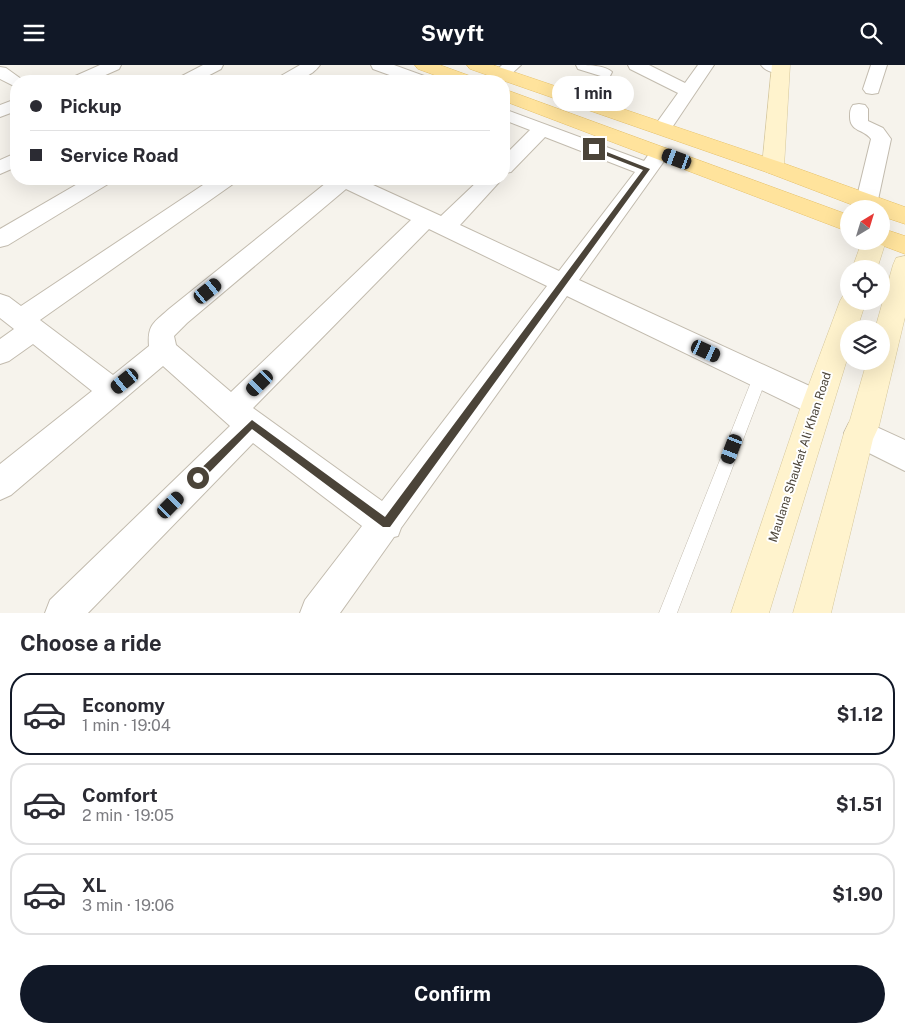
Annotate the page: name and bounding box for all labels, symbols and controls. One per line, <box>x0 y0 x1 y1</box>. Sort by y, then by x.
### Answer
icon: menu <box>20 19 48 47</box>
icon: search <box>857 19 885 47</box>
text: Swyft <box>421 20 484 46</box>
callout: 1 min <box>553 77 635 111</box>
text: 1 min <box>574 84 612 103</box>
text: Pickup <box>60 95 122 117</box>
route end <box>583 138 605 160</box>
text: Service Road <box>60 144 179 166</box>
car <box>660 147 693 171</box>
north arrow <box>840 200 890 250</box>
map controls <box>840 200 890 370</box>
button: locate <box>840 260 890 310</box>
car <box>191 276 224 306</box>
button: layers <box>840 320 890 370</box>
car <box>689 338 722 364</box>
car <box>108 366 141 396</box>
car <box>243 367 276 399</box>
street label: Maulana Shaukat Ali Khan Road <box>766 370 834 544</box>
car <box>719 432 744 466</box>
route start <box>187 467 209 489</box>
car <box>155 489 186 521</box>
text: Choose a ride <box>20 630 162 656</box>
icon: car <box>22 692 67 737</box>
text: Economy <box>82 694 165 716</box>
text: $1.12 <box>837 703 883 725</box>
text: 1 min · 19:04 <box>82 716 171 735</box>
icon: car <box>22 782 67 827</box>
text: Comfort <box>82 784 158 806</box>
text: $1.51 <box>836 793 883 815</box>
text: 2 min · 19:05 <box>82 806 174 825</box>
icon: car <box>22 872 67 917</box>
text: XL <box>82 874 107 896</box>
text: $1.90 <box>832 883 883 905</box>
text: 3 min · 19:06 <box>82 896 174 915</box>
button: Confirm <box>20 965 885 1023</box>

